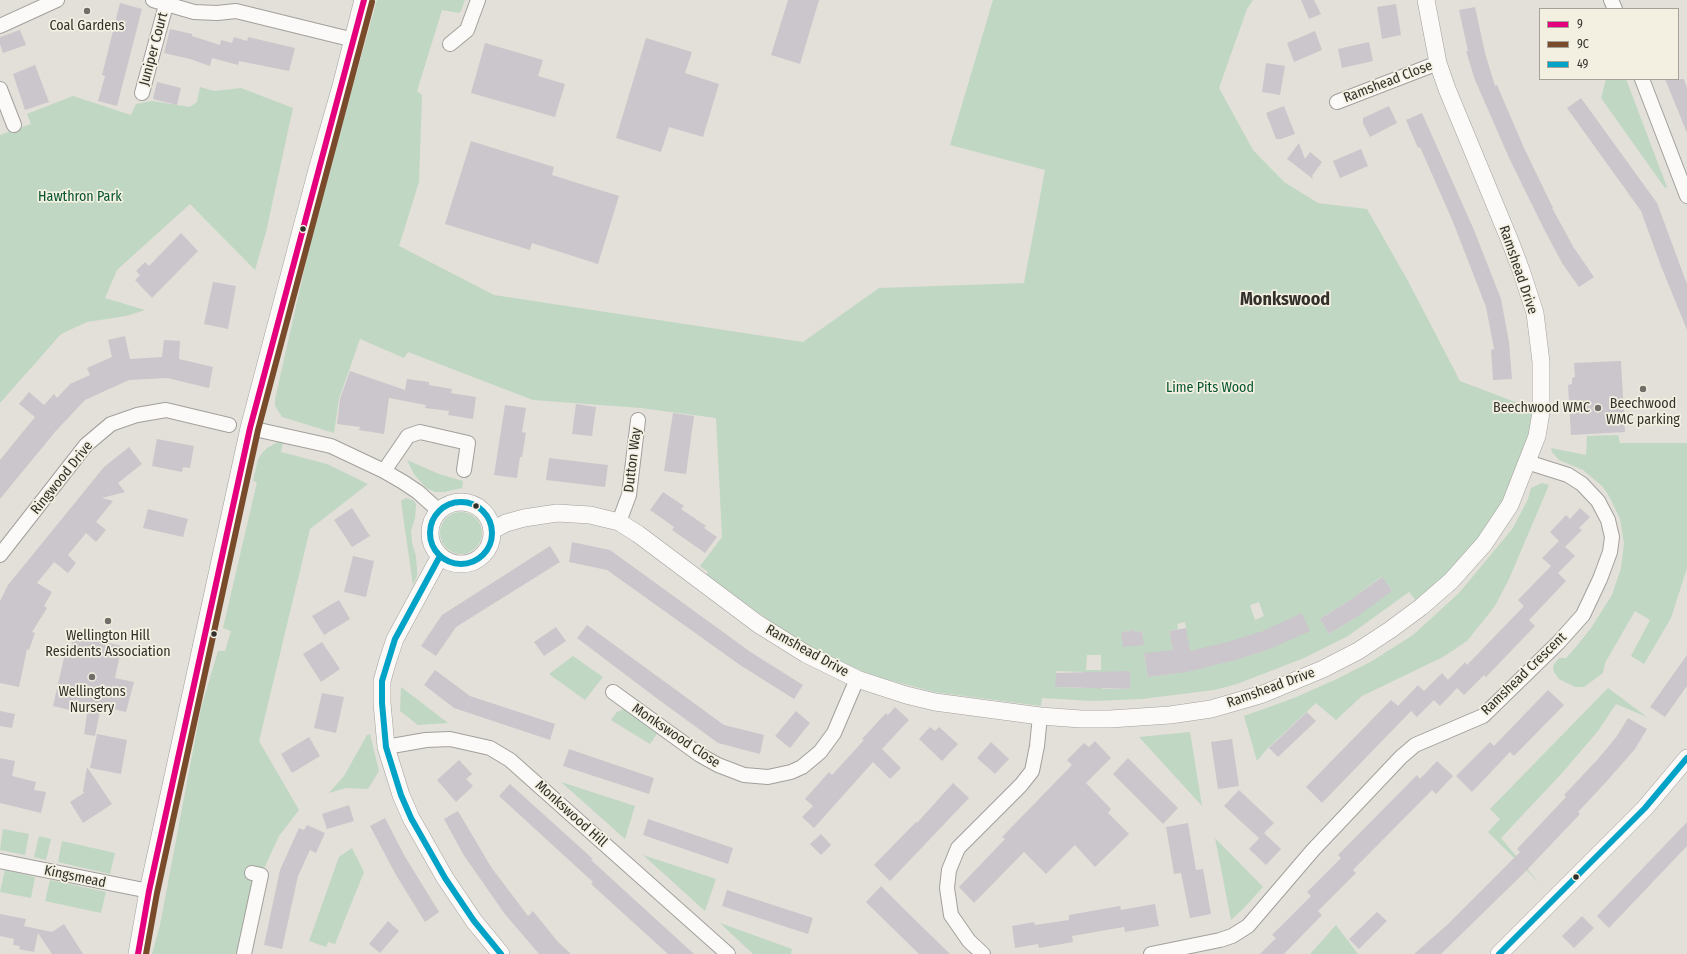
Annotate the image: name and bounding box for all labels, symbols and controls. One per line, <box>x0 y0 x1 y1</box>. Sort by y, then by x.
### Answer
marker: Coal Gardens <box>82 6 92 16</box>
legend <box>1539 8 1679 80</box>
street label: Juniper Court <box>136 10 172 88</box>
text: 9 <box>1577 17 1583 31</box>
place label: Coal Gardens <box>50 18 124 34</box>
text: 9C <box>1577 37 1589 51</box>
street label: Ramshead Close <box>1341 57 1435 107</box>
text: 49 <box>1577 57 1588 71</box>
park label: Hawthron Park <box>38 189 122 205</box>
unlabelled marker <box>298 224 308 234</box>
street label: Ramshead Drive <box>1495 224 1541 316</box>
district label: Monkswood <box>1240 289 1330 311</box>
park label: Lime Pits Wood <box>1166 380 1254 396</box>
marker: Beechwood WMC parking <box>1638 384 1648 394</box>
place label: Beechwood WMC parking <box>1606 396 1680 428</box>
place label: Beechwood WMC <box>1493 400 1590 416</box>
marker: Beechwood WMC <box>1593 403 1603 413</box>
street label: Dutton Way <box>621 427 645 493</box>
street label: Ringwood Drive <box>27 438 97 518</box>
unlabelled marker <box>471 501 481 511</box>
marker: Wellington Hill Residents Association <box>103 616 113 626</box>
street label: Ramshead Drive <box>762 621 852 681</box>
place label: Wellington Hill Residents Association <box>45 628 171 660</box>
unlabelled marker <box>209 629 219 639</box>
street label: Ramshead Crescent <box>1478 629 1570 719</box>
street label: Ramshead Drive <box>1225 664 1317 712</box>
marker: Wellingtons Nursery <box>87 672 97 682</box>
place label: Wellingtons Nursery <box>58 684 126 716</box>
street label: Monkswood Close <box>629 700 723 772</box>
street label: Monkswood Hill <box>532 777 610 851</box>
street label: Kingsmead <box>43 862 107 892</box>
unlabelled marker <box>1571 872 1581 882</box>

